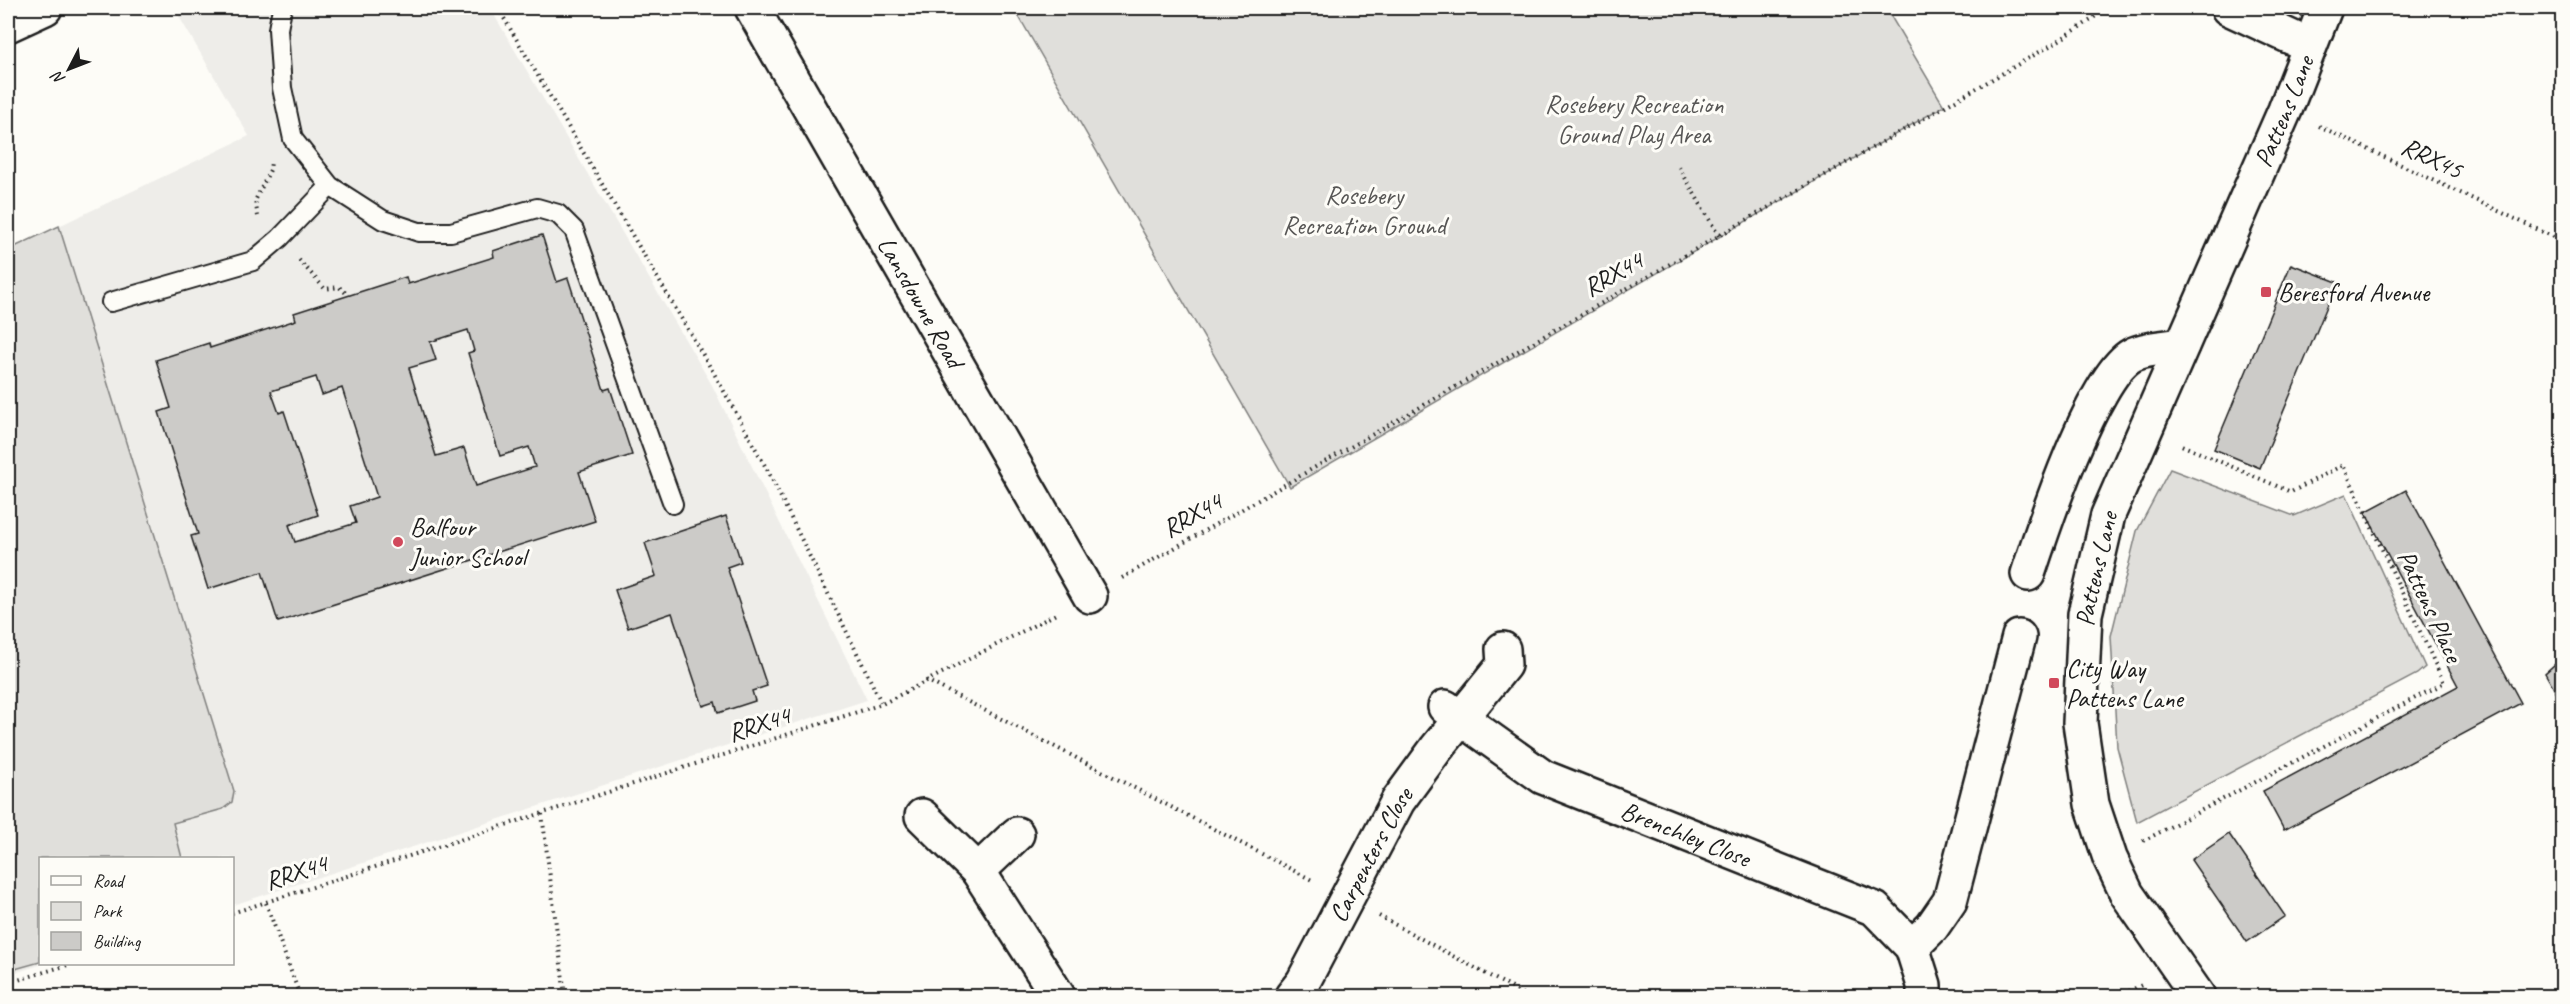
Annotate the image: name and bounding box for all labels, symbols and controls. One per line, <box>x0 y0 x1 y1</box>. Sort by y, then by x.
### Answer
north arrow <box>39 39 99 99</box>
street label: Pattens Lane <box>2246 49 2322 172</box>
text: N <box>46 66 69 89</box>
park label: Rosebery Recreation Ground Play Area <box>1545 88 1724 151</box>
street label: RRX45 <box>2396 130 2469 187</box>
park label: Rosebery Recreation Ground <box>1282 179 1449 242</box>
street label: Lansdowne Road <box>870 230 973 377</box>
street label: RRX44 <box>1577 243 1651 304</box>
place label: Beresford Avenue <box>2278 276 2431 309</box>
marker: Beresford Avenue <box>2259 285 2273 299</box>
street label: RRX44 <box>1156 484 1230 545</box>
street label: Pattens Lane <box>2068 506 2125 627</box>
place label: Balfour Junior School <box>408 511 530 574</box>
marker: Balfour Junior School <box>391 535 405 549</box>
street label: Pattens Place <box>2390 545 2471 670</box>
place label: City Way Pattens Lane <box>2066 652 2185 715</box>
marker: City Way Pattens Lane <box>2047 676 2061 690</box>
street label: RRX44 <box>724 698 797 750</box>
street label: Carpenters Close <box>1321 779 1420 927</box>
street label: Brenchley Close <box>1616 793 1757 875</box>
street label: RRX44 <box>261 846 334 898</box>
legend <box>39 857 234 965</box>
text: Road <box>93 870 126 892</box>
text: Park <box>93 900 123 922</box>
text: Building <box>93 930 142 952</box>

